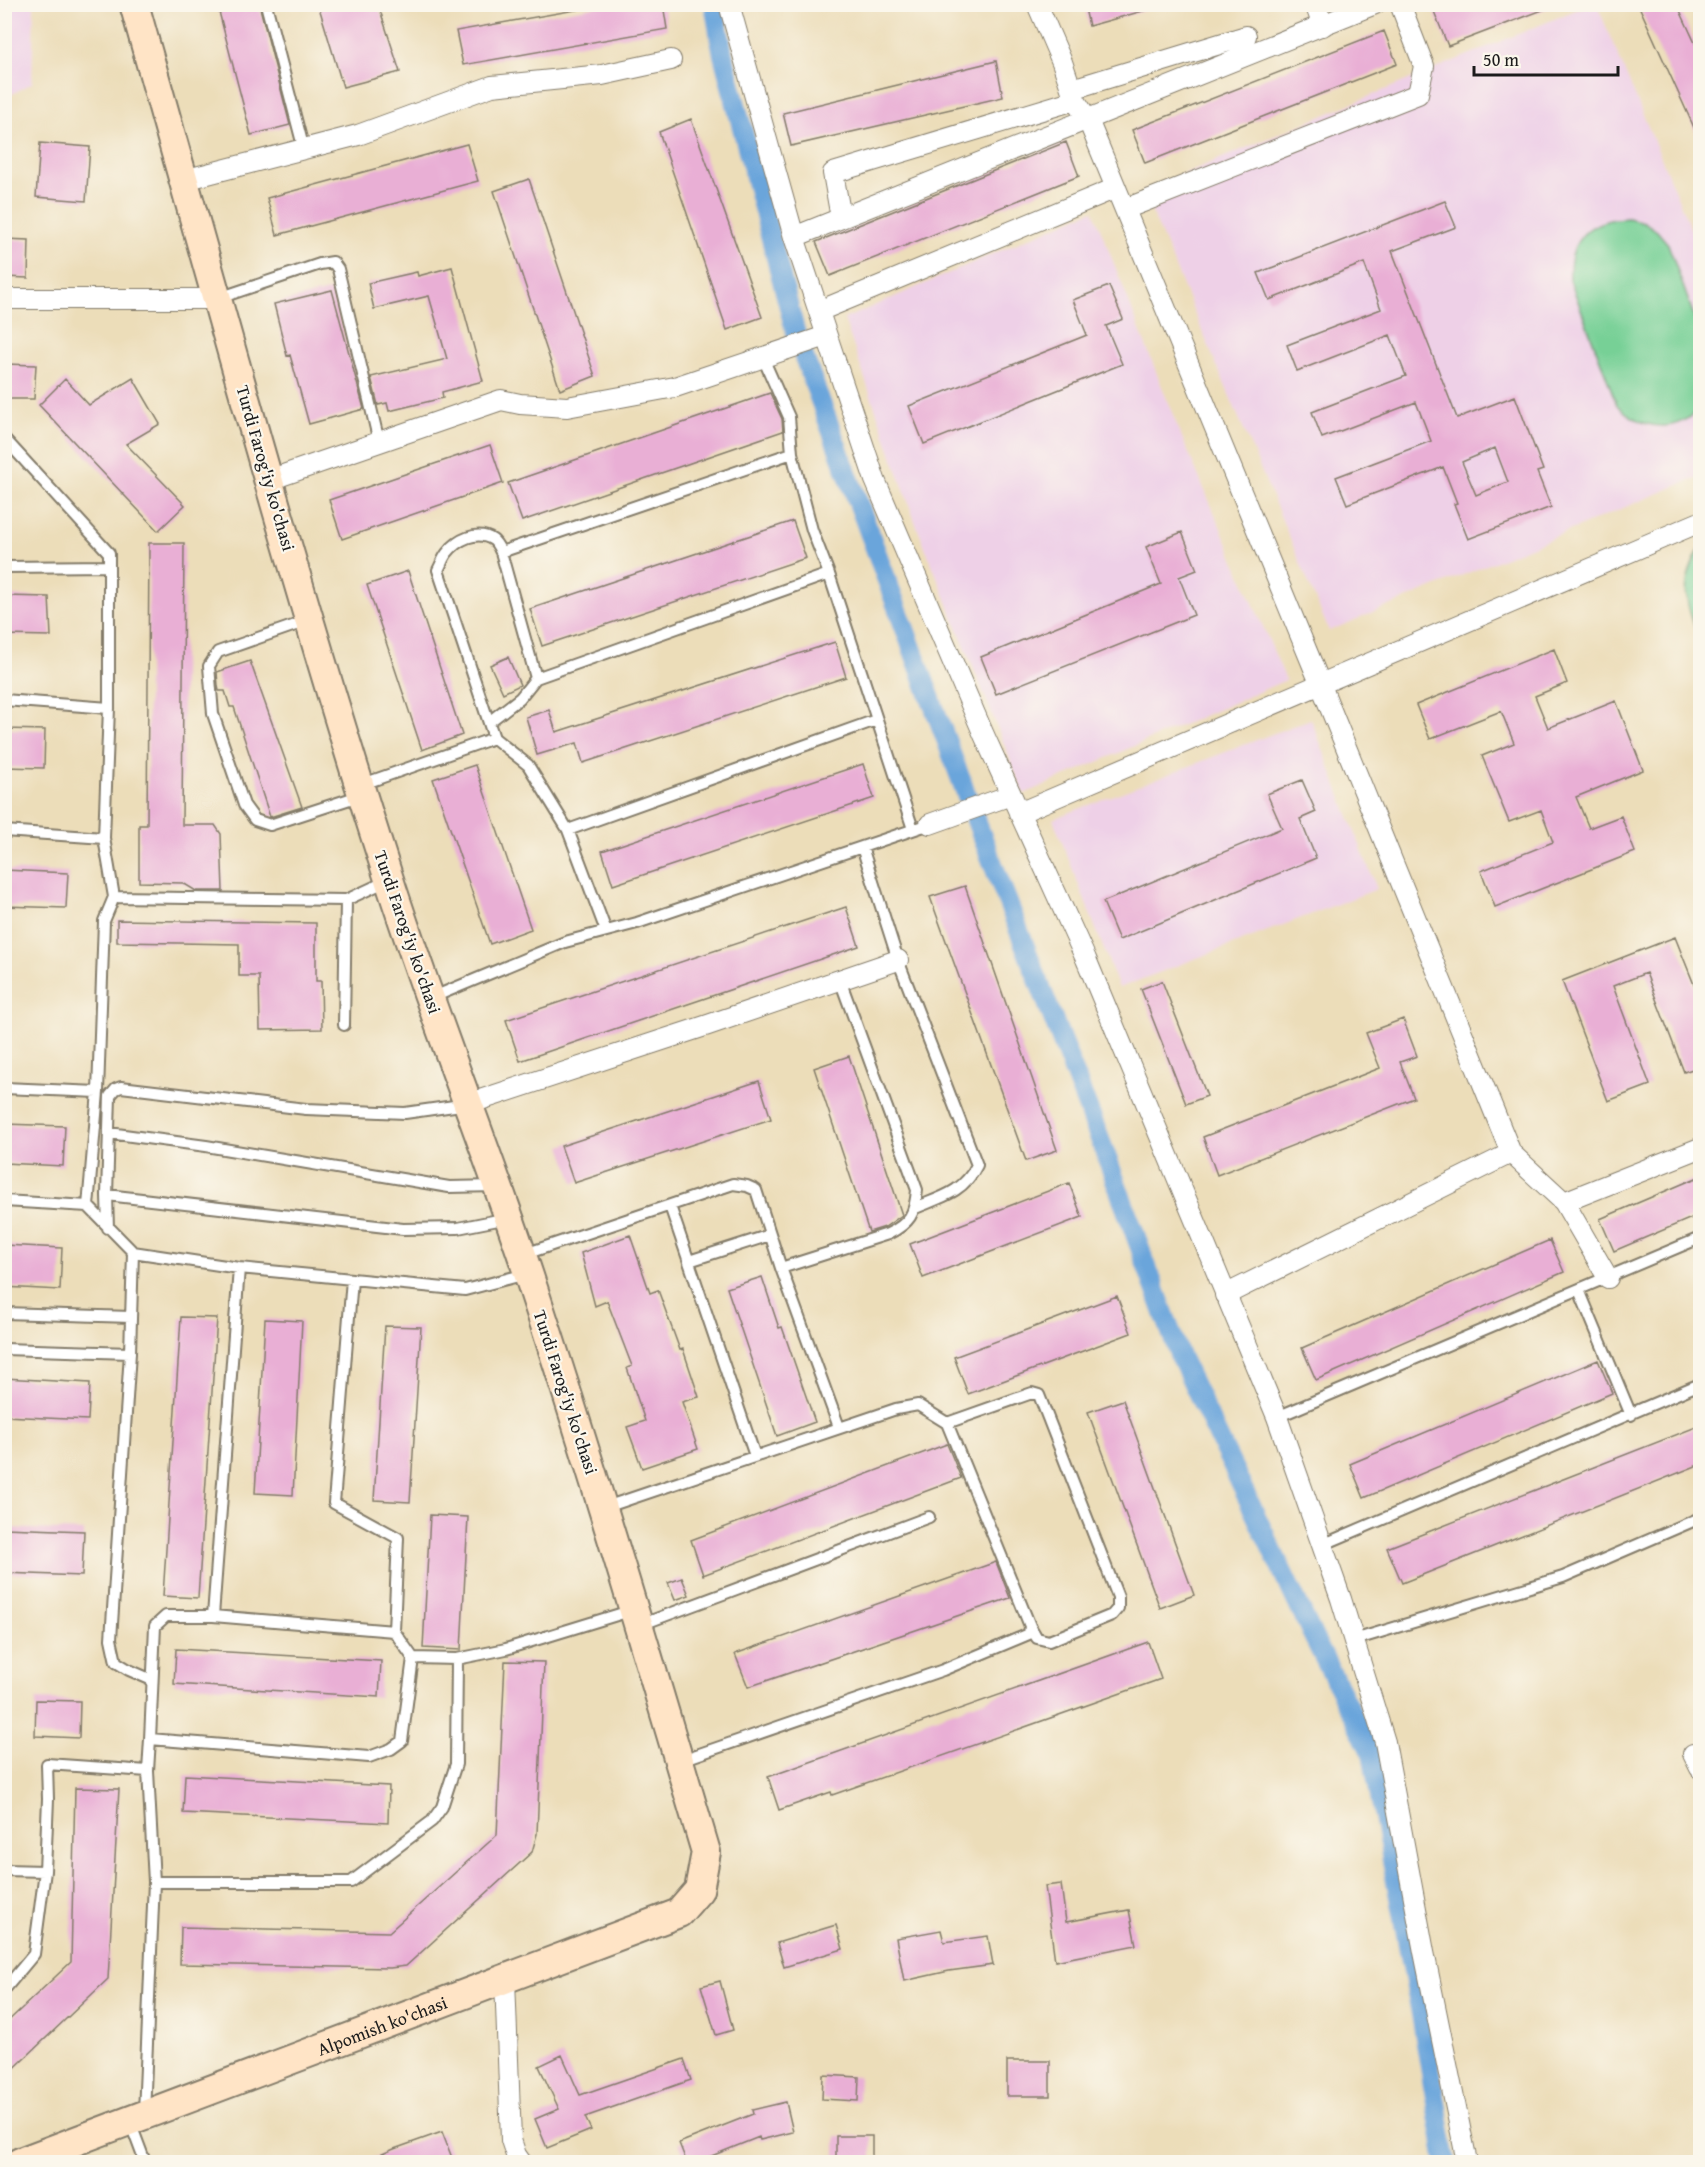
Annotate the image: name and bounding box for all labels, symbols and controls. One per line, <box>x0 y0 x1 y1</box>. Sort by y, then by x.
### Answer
scale bar <box>1474 39 1618 77</box>
text: 50 m <box>1483 46 1519 73</box>
street label: Turdi Farog'iy ko'chasi <box>229 382 303 554</box>
street label: Turdi Farog'iy ko'chasi <box>367 847 449 1017</box>
street label: Turdi Farog'iy ko'chasi <box>527 1306 605 1478</box>
street label: Alpomish ko'chasi <box>313 1988 451 2062</box>

